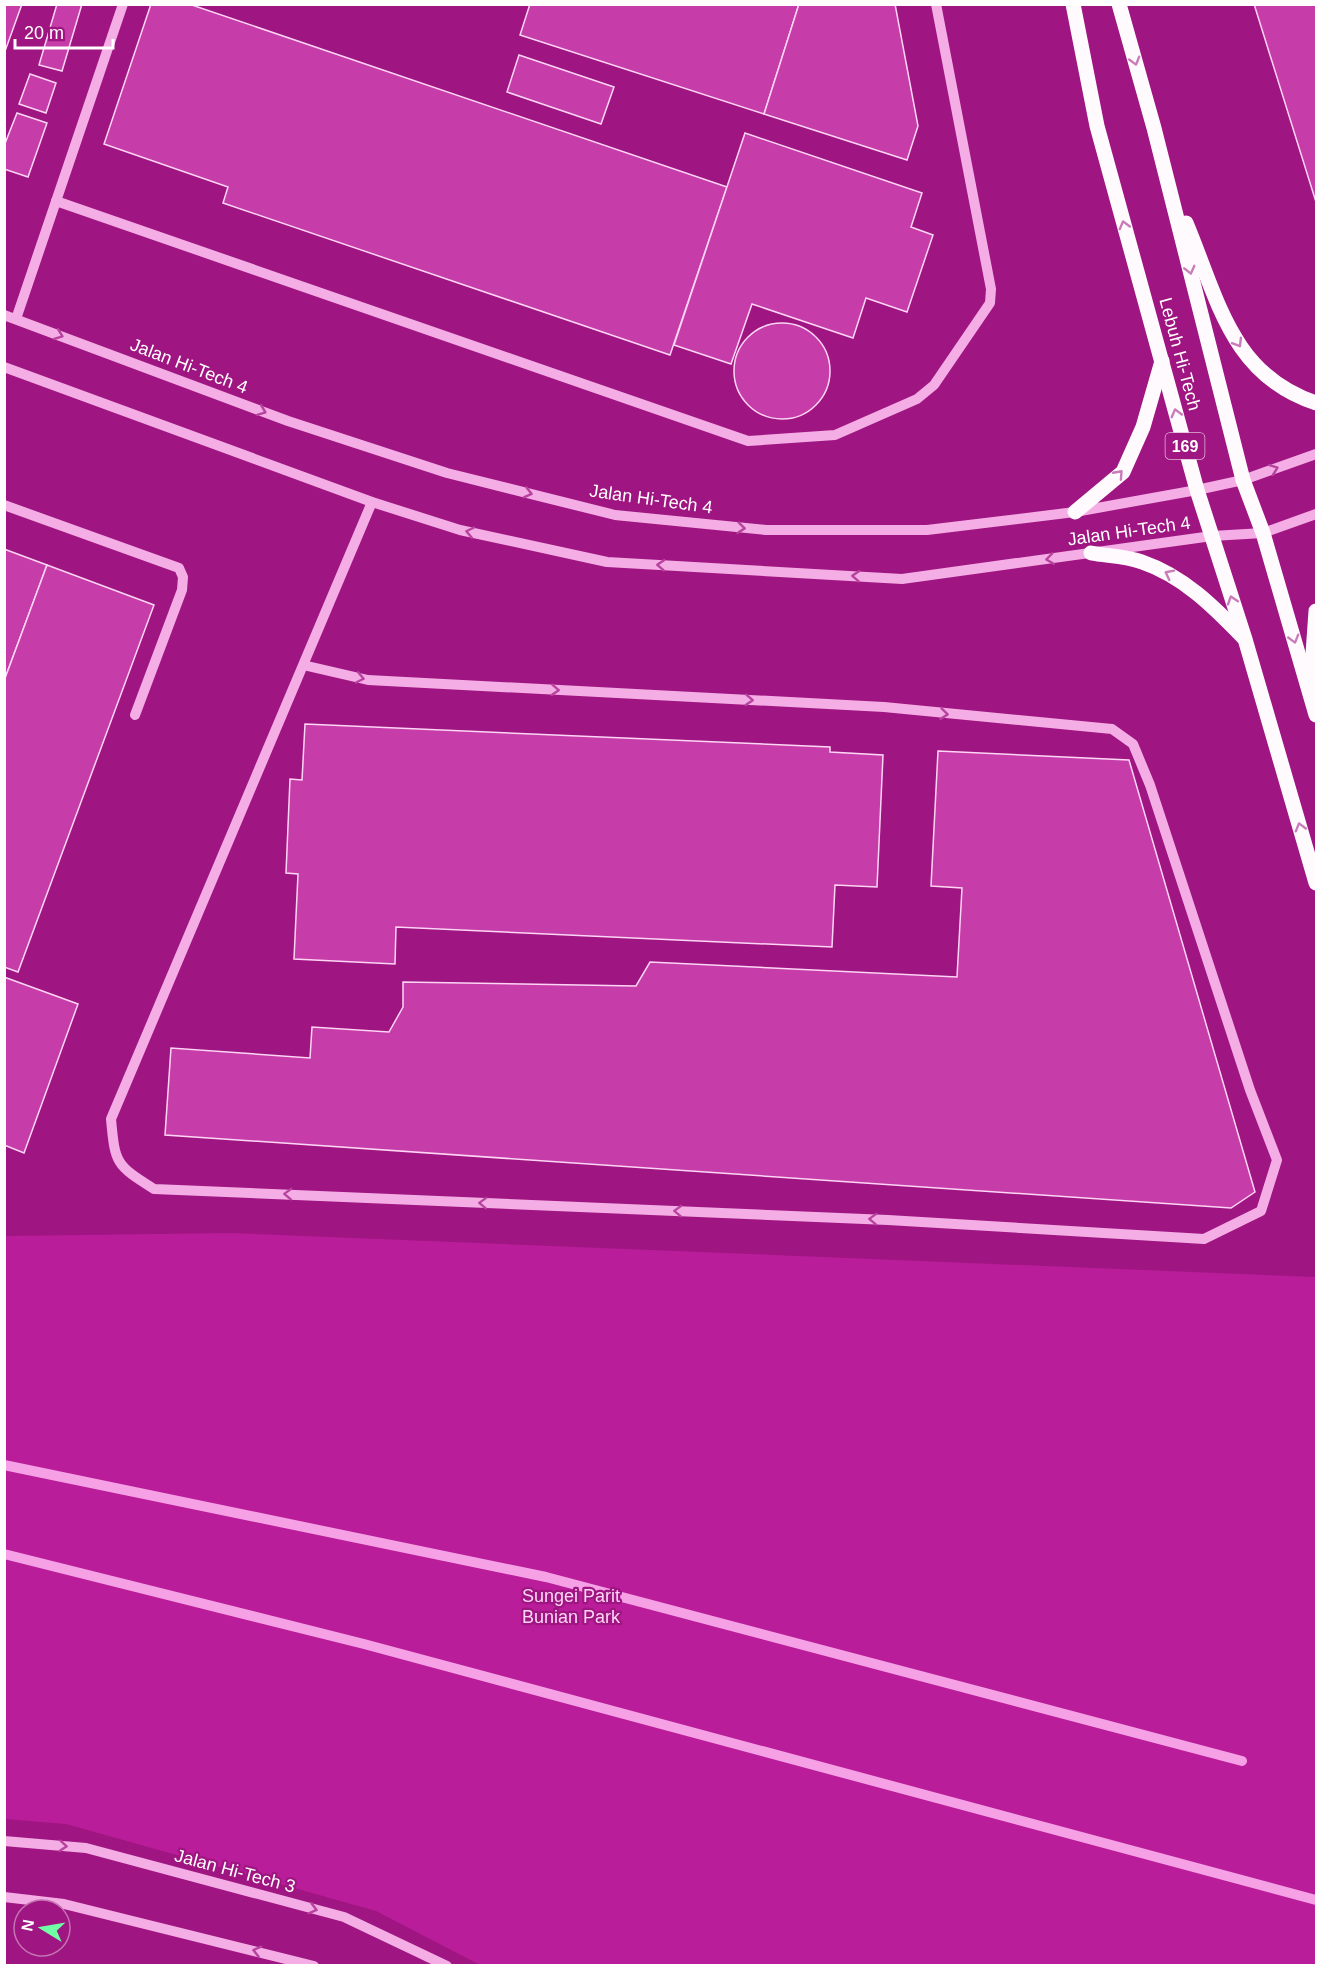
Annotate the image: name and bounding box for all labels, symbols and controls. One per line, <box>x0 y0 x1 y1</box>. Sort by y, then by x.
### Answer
scale bar <box>15 12 112 50</box>
text: 20 m <box>24 23 64 43</box>
one-way arrow <box>1128 55 1140 66</box>
one-way arrow <box>1119 220 1131 231</box>
one-way arrow <box>1183 264 1195 274</box>
street label: Lebuh Hi-Tech <box>1155 295 1205 413</box>
one-way arrow <box>53 328 64 340</box>
street label: Jalan Hi-Tech 4 <box>128 334 250 398</box>
one-way arrow <box>1230 337 1242 347</box>
one-way arrow <box>255 404 266 416</box>
one-way arrow <box>1171 408 1183 419</box>
road number: 169 <box>1166 433 1204 459</box>
one-way arrow <box>1268 464 1279 477</box>
one-way arrow <box>1112 470 1123 480</box>
street label: Jalan Hi-Tech 4 <box>588 480 714 518</box>
one-way arrow <box>523 485 533 498</box>
street label: Jalan Hi-Tech 4 <box>1066 512 1192 550</box>
one-way arrow <box>736 521 745 534</box>
one-way arrow <box>465 526 475 539</box>
one-way arrow <box>1045 552 1054 564</box>
one-way arrow <box>657 558 666 571</box>
one-way arrow <box>852 570 861 583</box>
one-way arrow <box>1164 570 1175 582</box>
one-way arrow <box>1227 595 1240 606</box>
one-way arrow <box>1287 633 1299 644</box>
one-way arrow <box>355 671 365 684</box>
one-way arrow <box>550 683 559 696</box>
one-way arrow <box>745 694 754 707</box>
one-way arrow <box>939 707 948 720</box>
one-way arrow <box>1295 822 1307 833</box>
one-way arrow <box>284 1188 293 1201</box>
one-way arrow <box>479 1196 488 1209</box>
one-way arrow <box>673 1204 682 1217</box>
one-way arrow <box>868 1213 877 1226</box>
park label: Sungei Parit Bunian Park <box>522 1586 621 1627</box>
one-way arrow <box>58 1839 67 1852</box>
street label: Jalan Hi-Tech 3 <box>172 1845 298 1897</box>
north arrow <box>12 1898 72 1958</box>
one-way arrow <box>308 1901 318 1914</box>
text: N <box>18 1918 37 1933</box>
one-way arrow <box>252 1946 262 1959</box>

